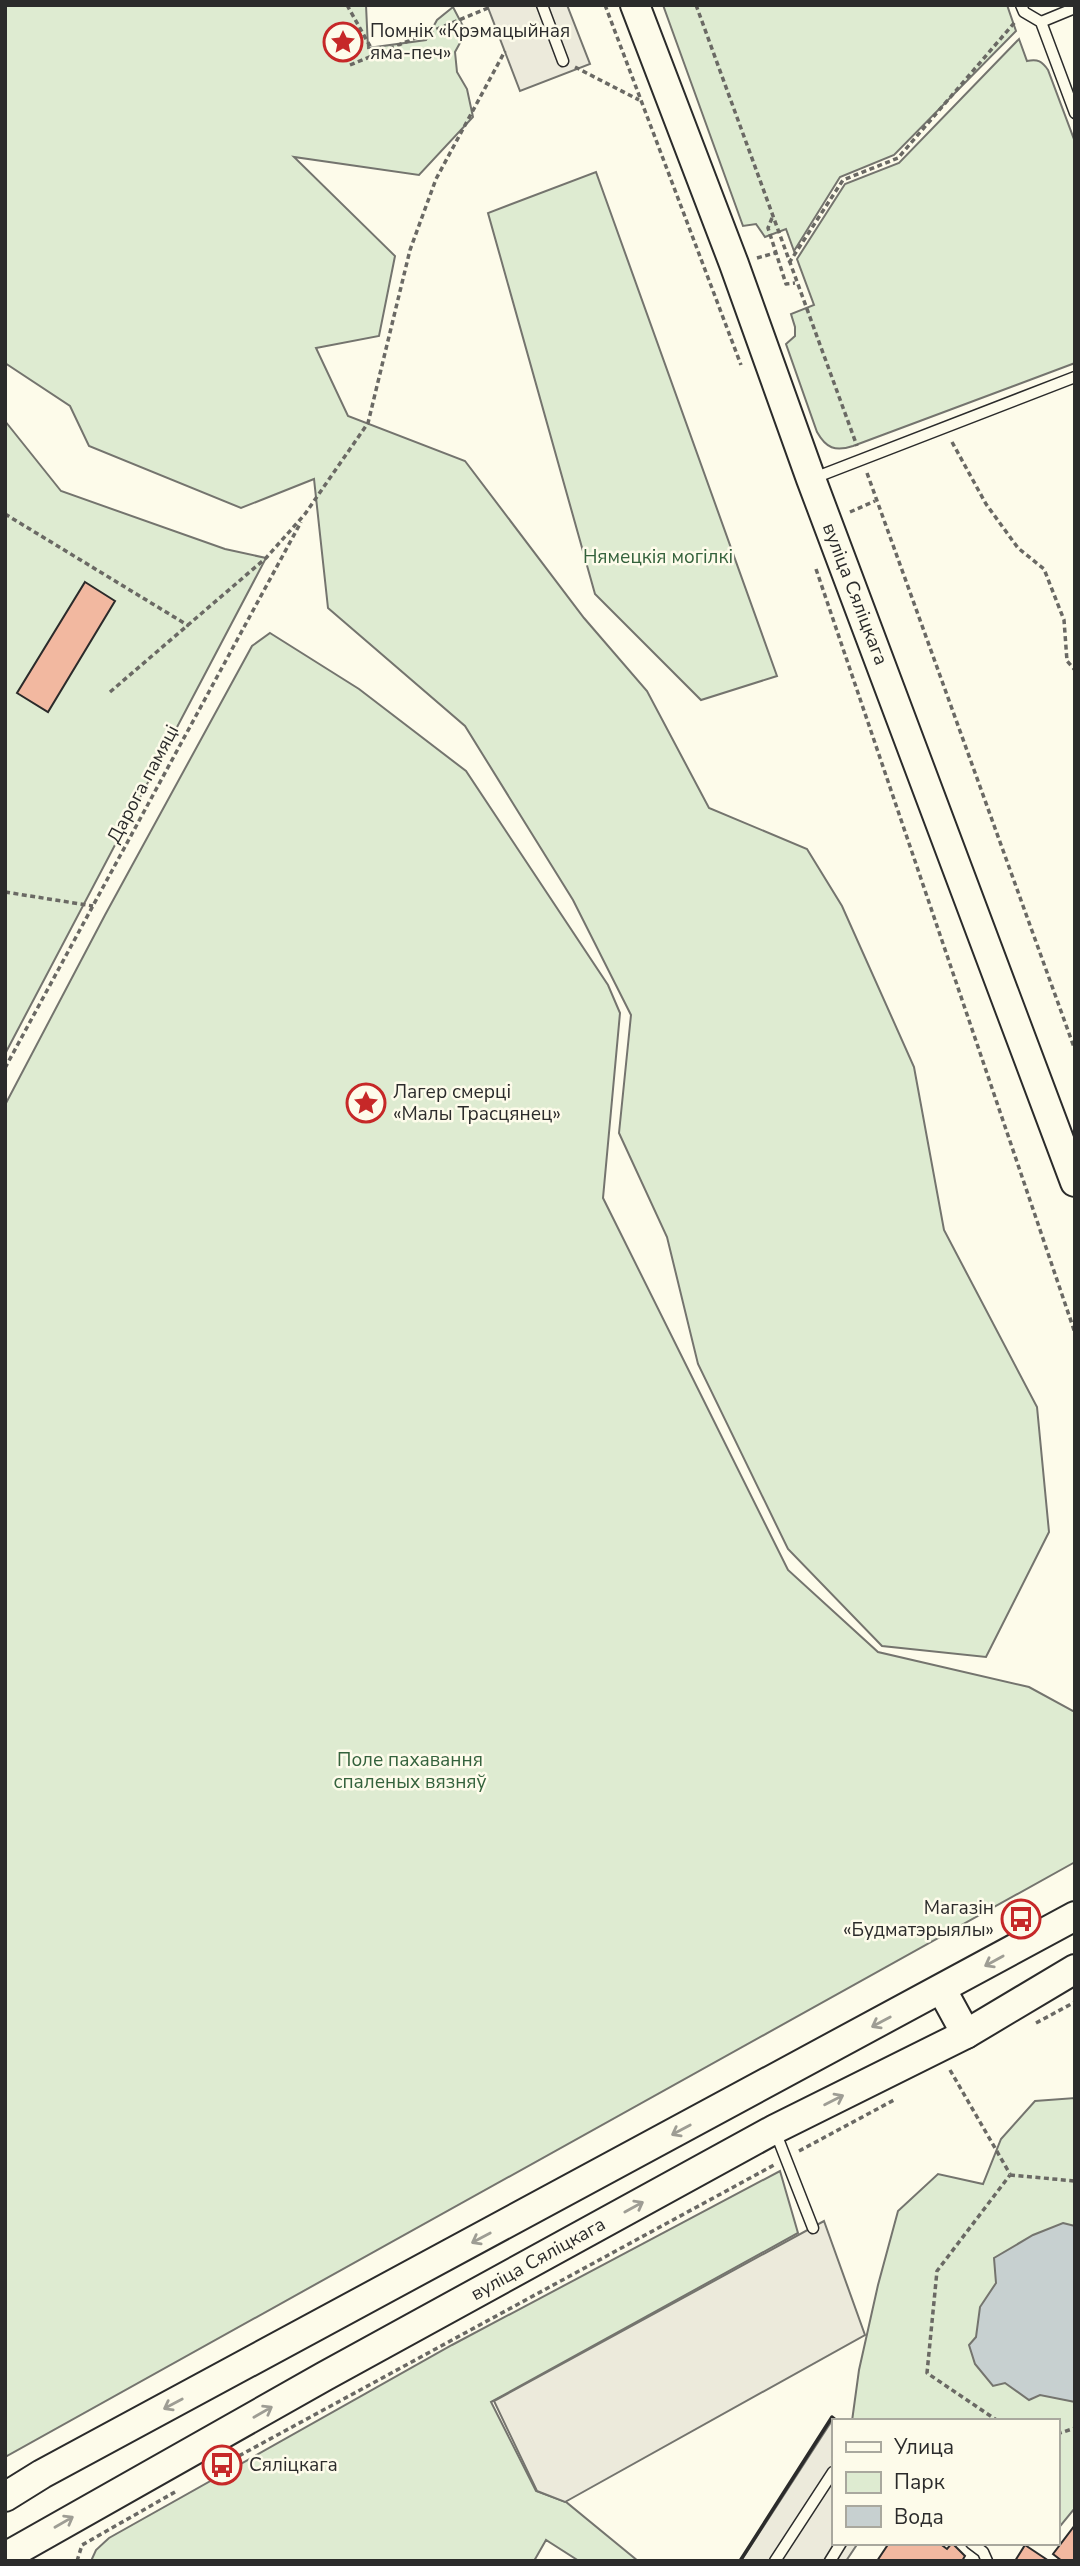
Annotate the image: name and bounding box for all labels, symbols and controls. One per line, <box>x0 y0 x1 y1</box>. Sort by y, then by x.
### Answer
place label: Помнік «Крэмацыйная яма-печ» <box>370 18 570 66</box>
place icon: Помнік «Крэмацыйная яма-печ» <box>322 21 364 63</box>
street label: вуліца Сяліцкага <box>816 519 894 669</box>
park label: Нямецкія могілкі <box>583 544 733 570</box>
street label: Дарога памяці <box>101 720 185 848</box>
place label: Лагер смерці «Малы Трасцянец» <box>393 1079 561 1127</box>
place icon: Лагер смерці «Малы Трасцянец» <box>345 1082 387 1124</box>
park label: Поле пахавання спаленых вязняў <box>333 1747 487 1795</box>
place label: Магазін «Будматэрыялы» <box>843 1895 994 1943</box>
bus stop icon: Магазін «Будматэрыялы» <box>1000 1898 1042 1940</box>
one-way arrow <box>984 1955 1005 1968</box>
one-way arrow <box>872 2016 892 2030</box>
one-way arrow <box>823 2092 844 2106</box>
one-way arrow <box>671 2124 692 2137</box>
one-way arrow <box>623 2200 643 2214</box>
street label: вуліца Сяліцкага <box>466 2211 610 2307</box>
one-way arrow <box>471 2232 492 2245</box>
one-way arrow <box>163 2397 183 2411</box>
one-way arrow <box>252 2405 273 2418</box>
legend <box>832 2419 1059 2545</box>
text: Улица <box>893 2433 954 2461</box>
bus stop icon: Сяліцкага <box>201 2444 243 2486</box>
place label: Сяліцкага <box>249 2452 338 2478</box>
text: Парк <box>894 2468 946 2496</box>
text: Вода <box>894 2503 944 2531</box>
one-way arrow <box>53 2515 74 2528</box>

